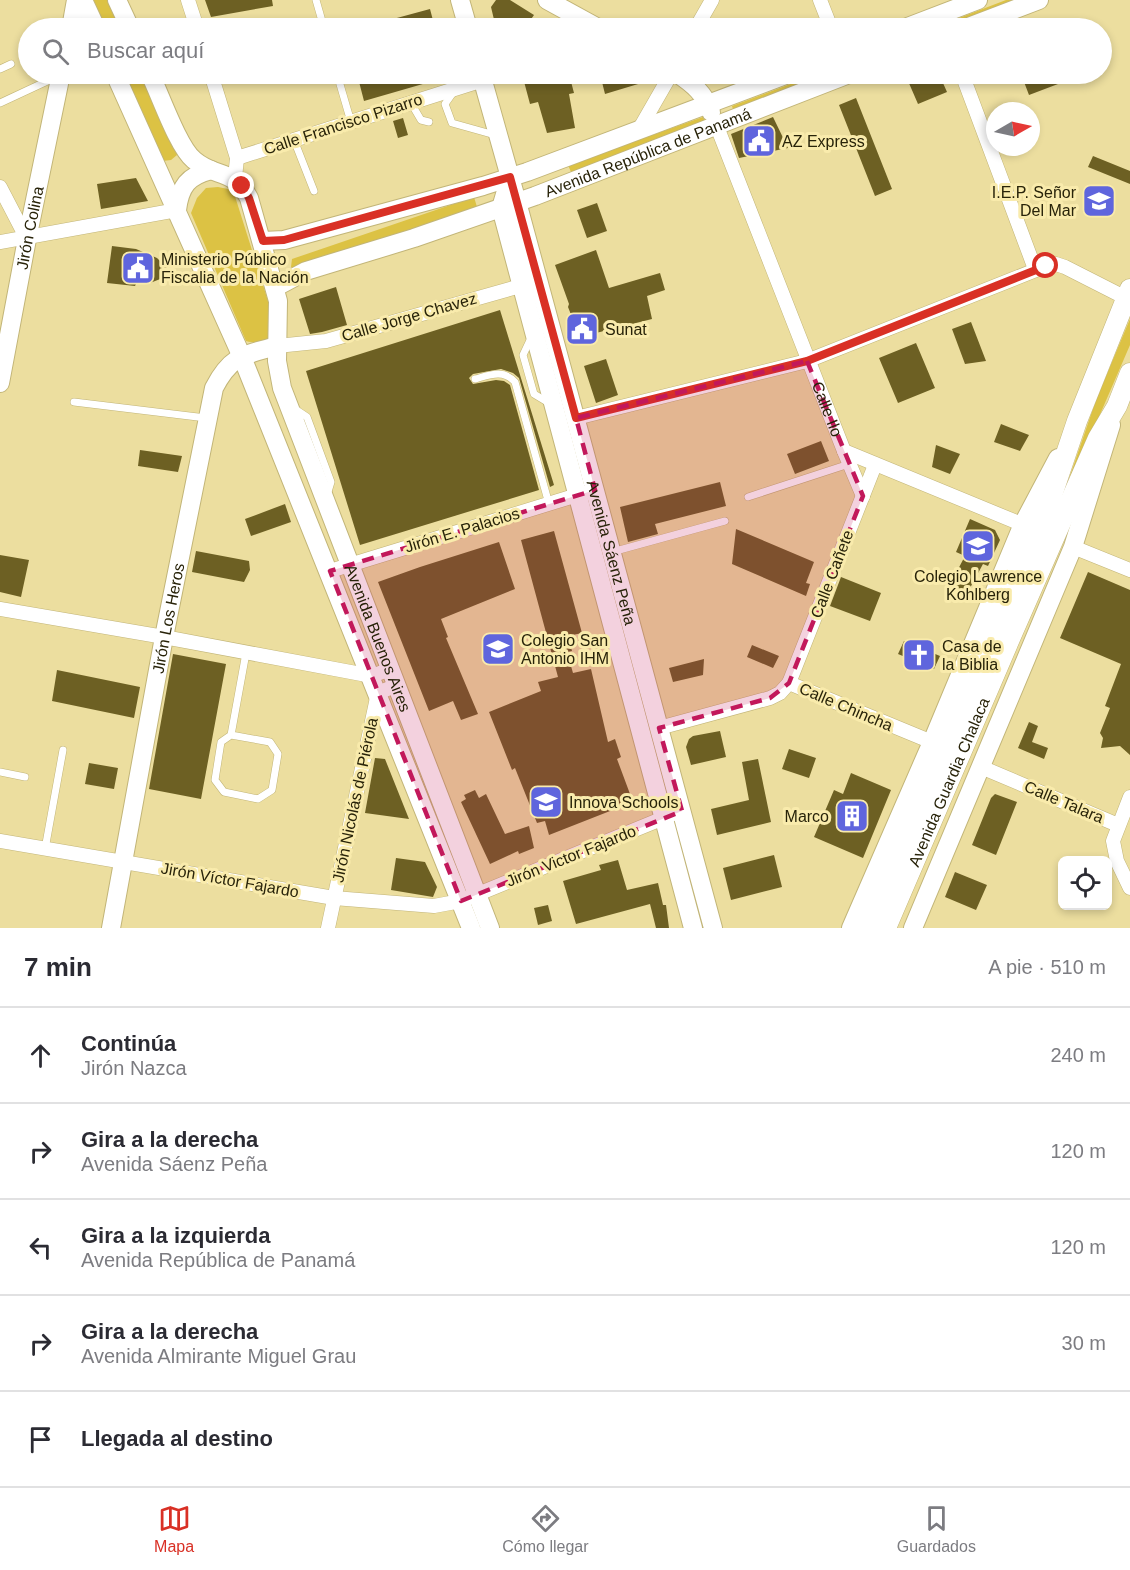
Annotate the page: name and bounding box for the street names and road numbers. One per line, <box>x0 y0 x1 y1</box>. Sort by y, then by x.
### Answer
street label: Calle Francisco Pizarro <box>262 90 424 158</box>
street label: Avenida República de Panamá <box>542 104 753 200</box>
street label: Jirón Colina <box>13 185 46 271</box>
street label: Calle Jorge Chavez <box>340 290 478 344</box>
street label: Calle Ilo <box>809 379 846 439</box>
street label: Avenida Sáenz Peña <box>584 478 639 627</box>
street label: Jirón E. Palacios <box>403 504 521 556</box>
street label: Calle Cañete <box>807 528 857 620</box>
street label: Jirón Los Heros <box>149 562 187 675</box>
street label: Avenida Buenos Aires <box>342 562 414 714</box>
street label: Calle Chincha <box>797 680 895 734</box>
street label: Avenida Guardia Chalaca <box>905 695 992 869</box>
street label: Jirón Nicolás de Piérola <box>329 716 381 884</box>
street label: Calle Talara <box>1022 778 1106 826</box>
street label: Jirón Victor Fajardo <box>504 822 638 890</box>
street label: Jirón Víctor Fajardo <box>160 860 300 901</box>

